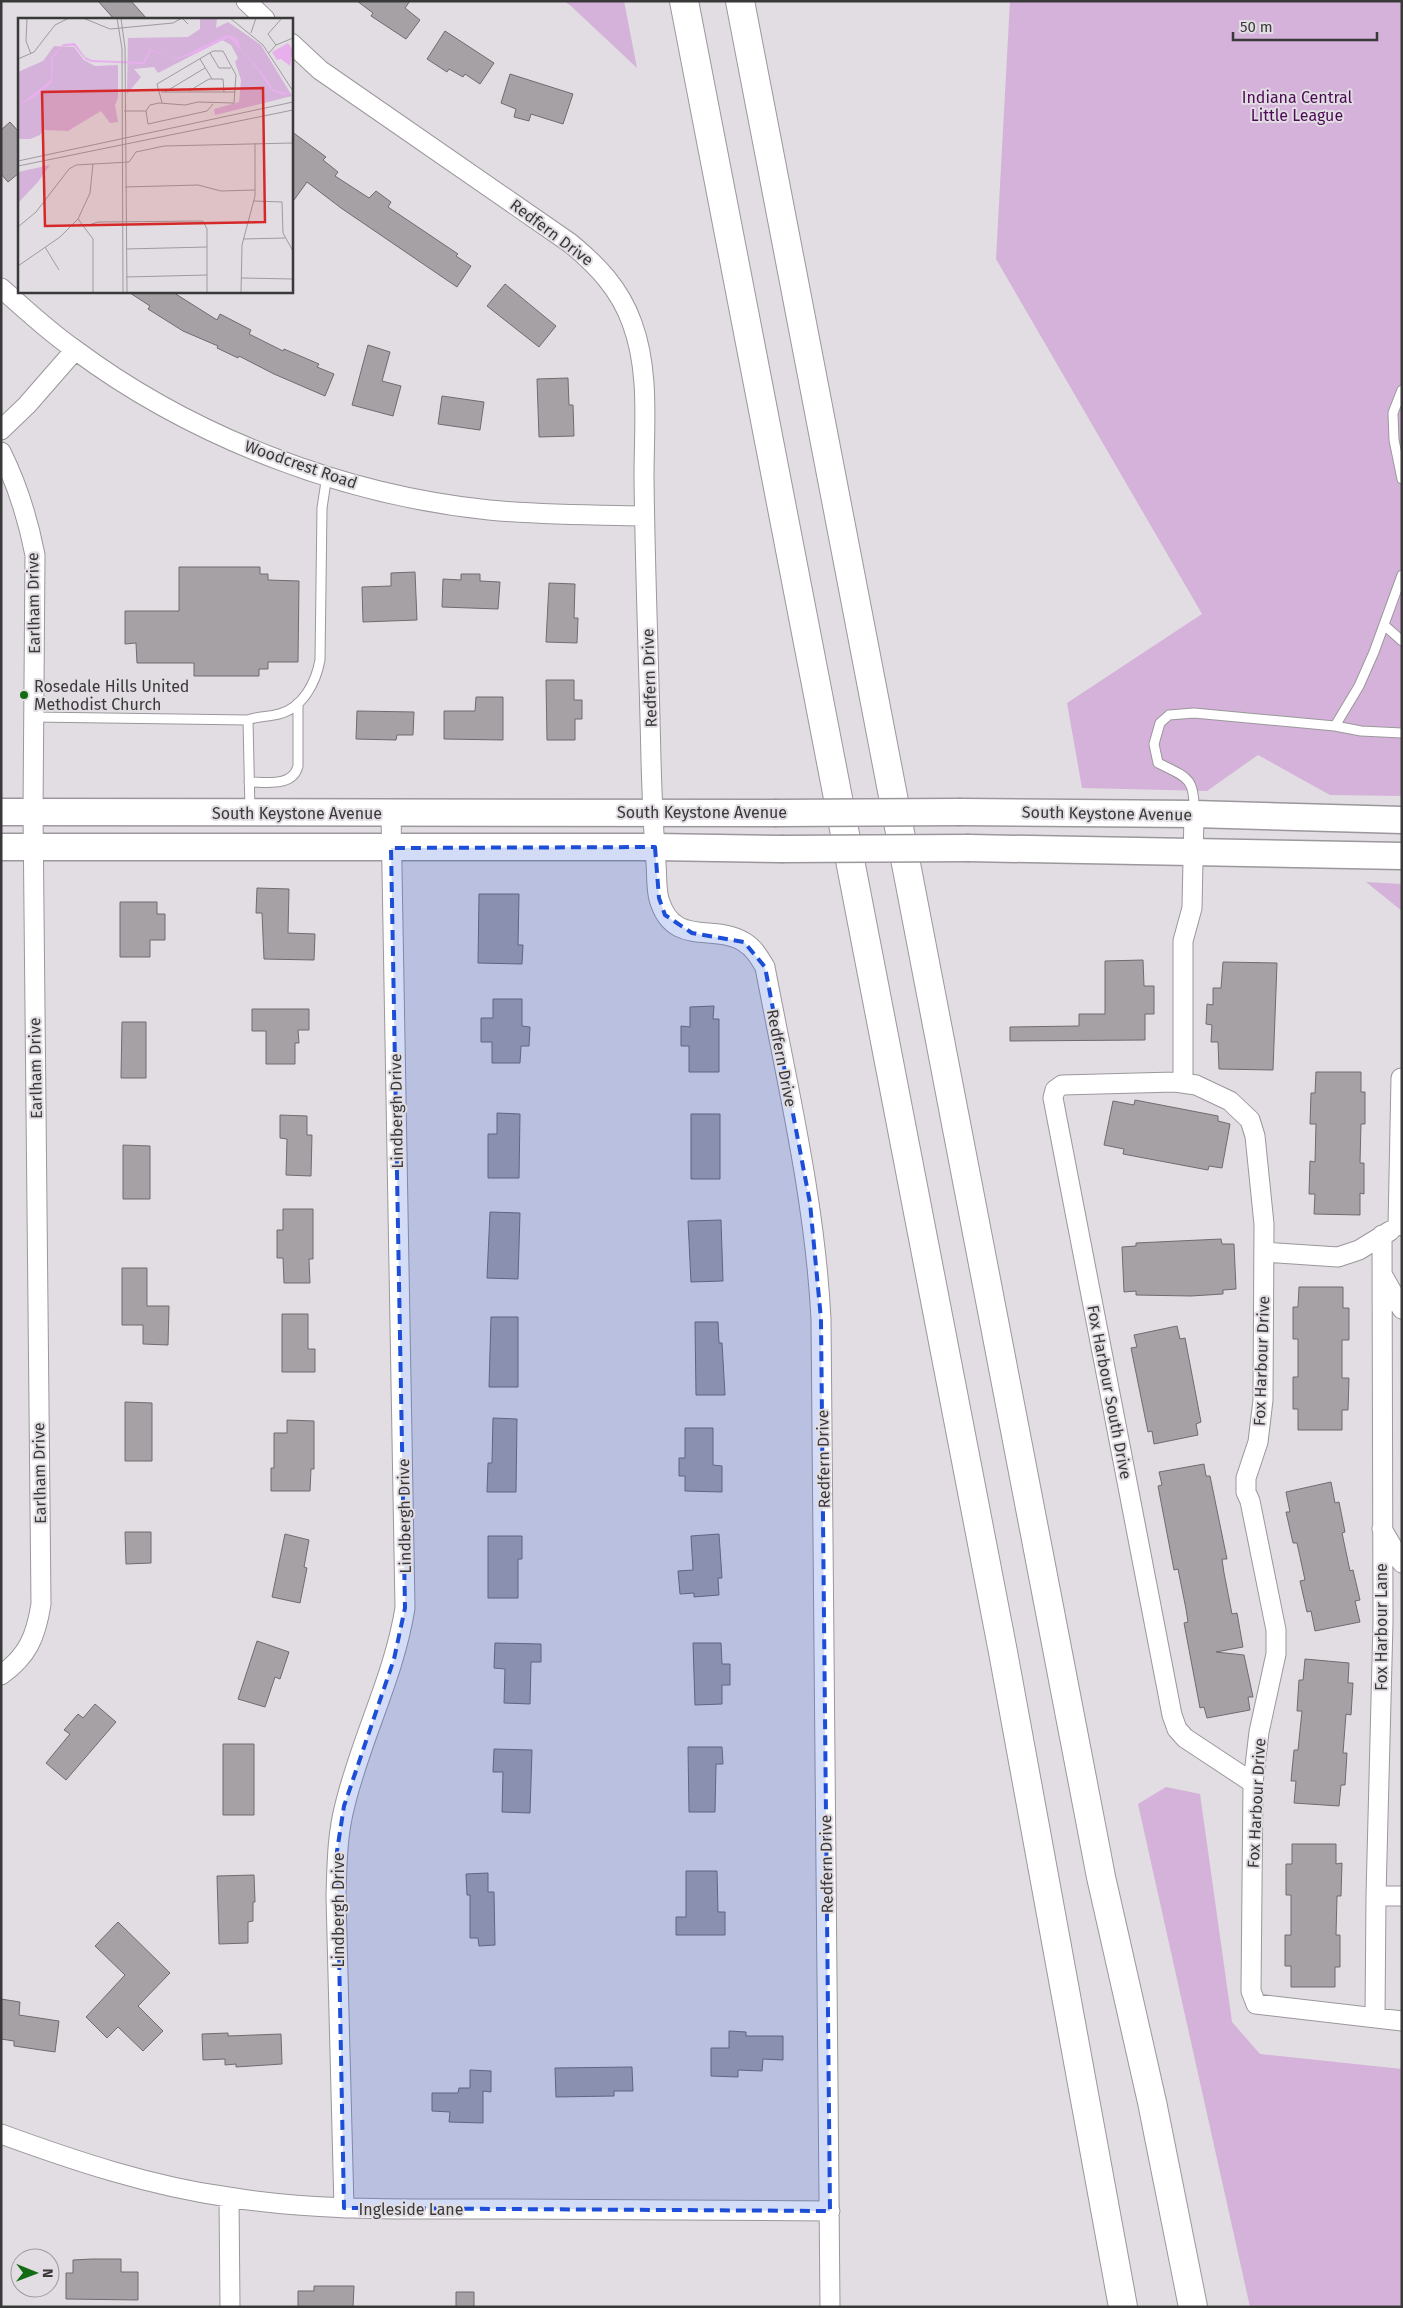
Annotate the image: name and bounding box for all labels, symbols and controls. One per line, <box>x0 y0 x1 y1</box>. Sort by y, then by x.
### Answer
scale bar <box>1233 10 1377 42</box>
inset map <box>18 18 292 292</box>
text: 50 m <box>1240 18 1273 36</box>
park label: Indiana Central Little League <box>1242 88 1353 125</box>
street label: Redfern Drive <box>506 195 597 270</box>
street label: Woodcrest Road <box>242 436 360 493</box>
street label: Earlham Drive <box>23 552 44 654</box>
street label: Redfern Drive <box>638 628 661 728</box>
place label: Rosedale Hills United Methodist Church <box>34 677 189 714</box>
marker: Rosedale Hills United Methodist Church <box>18 689 30 701</box>
street label: South Keystone Avenue <box>617 803 787 822</box>
street label: South Keystone Avenue <box>1022 803 1192 824</box>
street label: South Keystone Avenue <box>212 804 382 823</box>
street label: Redfern Drive <box>763 1008 800 1108</box>
street label: Earlham Drive <box>25 1017 46 1119</box>
street label: Lindbergh Drive <box>386 1053 407 1169</box>
street label: Fox Harbour Drive <box>1250 1296 1273 1426</box>
street label: Fox Harbour South Drive <box>1083 1303 1136 1481</box>
street label: Redfern Drive <box>813 1409 834 1509</box>
street label: Earlham Drive <box>29 1422 50 1524</box>
street label: Lindbergh Drive <box>394 1458 415 1574</box>
street label: Fox Harbour Lane <box>1372 1563 1391 1691</box>
street label: Fox Harbour Drive <box>1244 1737 1269 1869</box>
street label: Redfern Drive <box>816 1814 837 1914</box>
street label: Lindbergh Drive <box>329 1852 348 1968</box>
street label: Ingleside Lane <box>359 2200 463 2219</box>
north arrow <box>10 2248 60 2298</box>
text: N <box>39 2268 56 2278</box>

